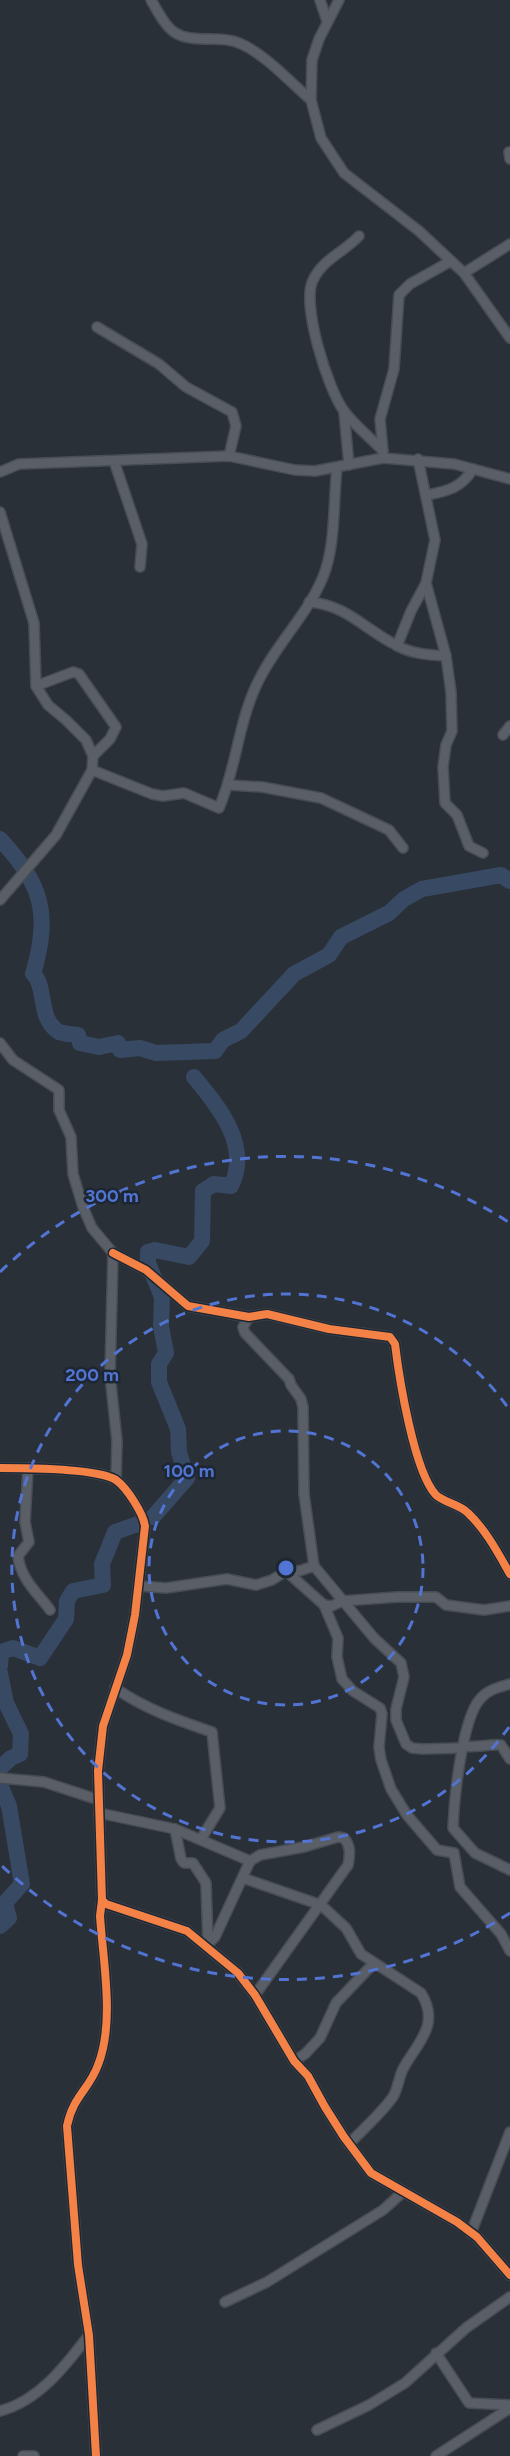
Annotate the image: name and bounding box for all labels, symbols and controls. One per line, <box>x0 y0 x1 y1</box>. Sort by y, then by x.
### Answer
text: 300 m <box>85 1185 139 1207</box>
text: 200 m <box>65 1364 119 1386</box>
text: 100 m <box>164 1460 214 1482</box>
centre of rings <box>276 1558 296 1578</box>

